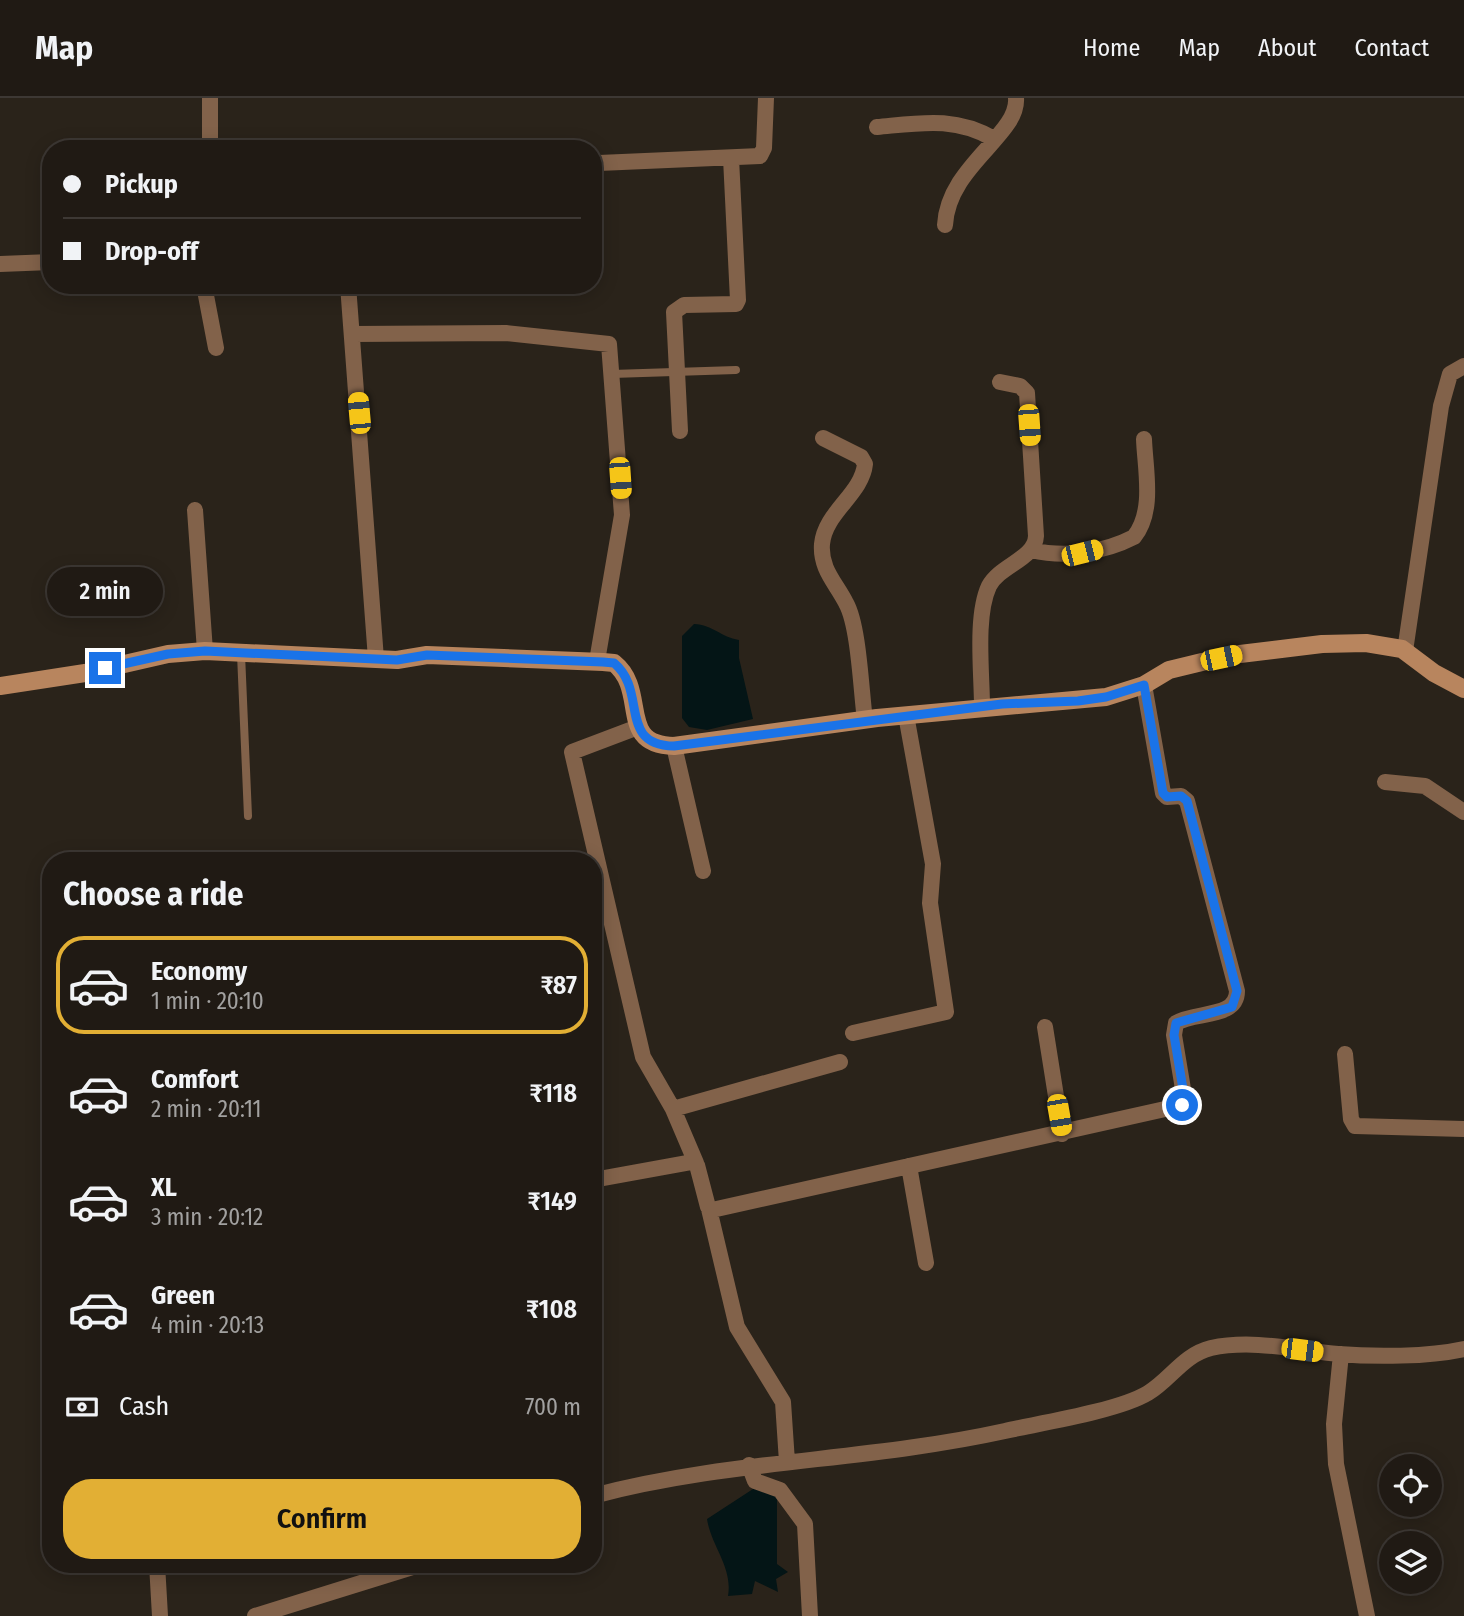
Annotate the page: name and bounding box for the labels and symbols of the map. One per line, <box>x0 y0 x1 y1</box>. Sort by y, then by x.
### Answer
car <box>347 391 372 435</box>
car <box>1018 403 1041 447</box>
car <box>609 456 632 500</box>
car <box>1060 538 1105 568</box>
callout: 2 min <box>47 566 163 616</box>
car <box>1199 643 1244 673</box>
route end <box>89 652 121 684</box>
route start <box>1166 1089 1198 1121</box>
car <box>1046 1092 1073 1138</box>
car <box>1280 1337 1325 1363</box>

